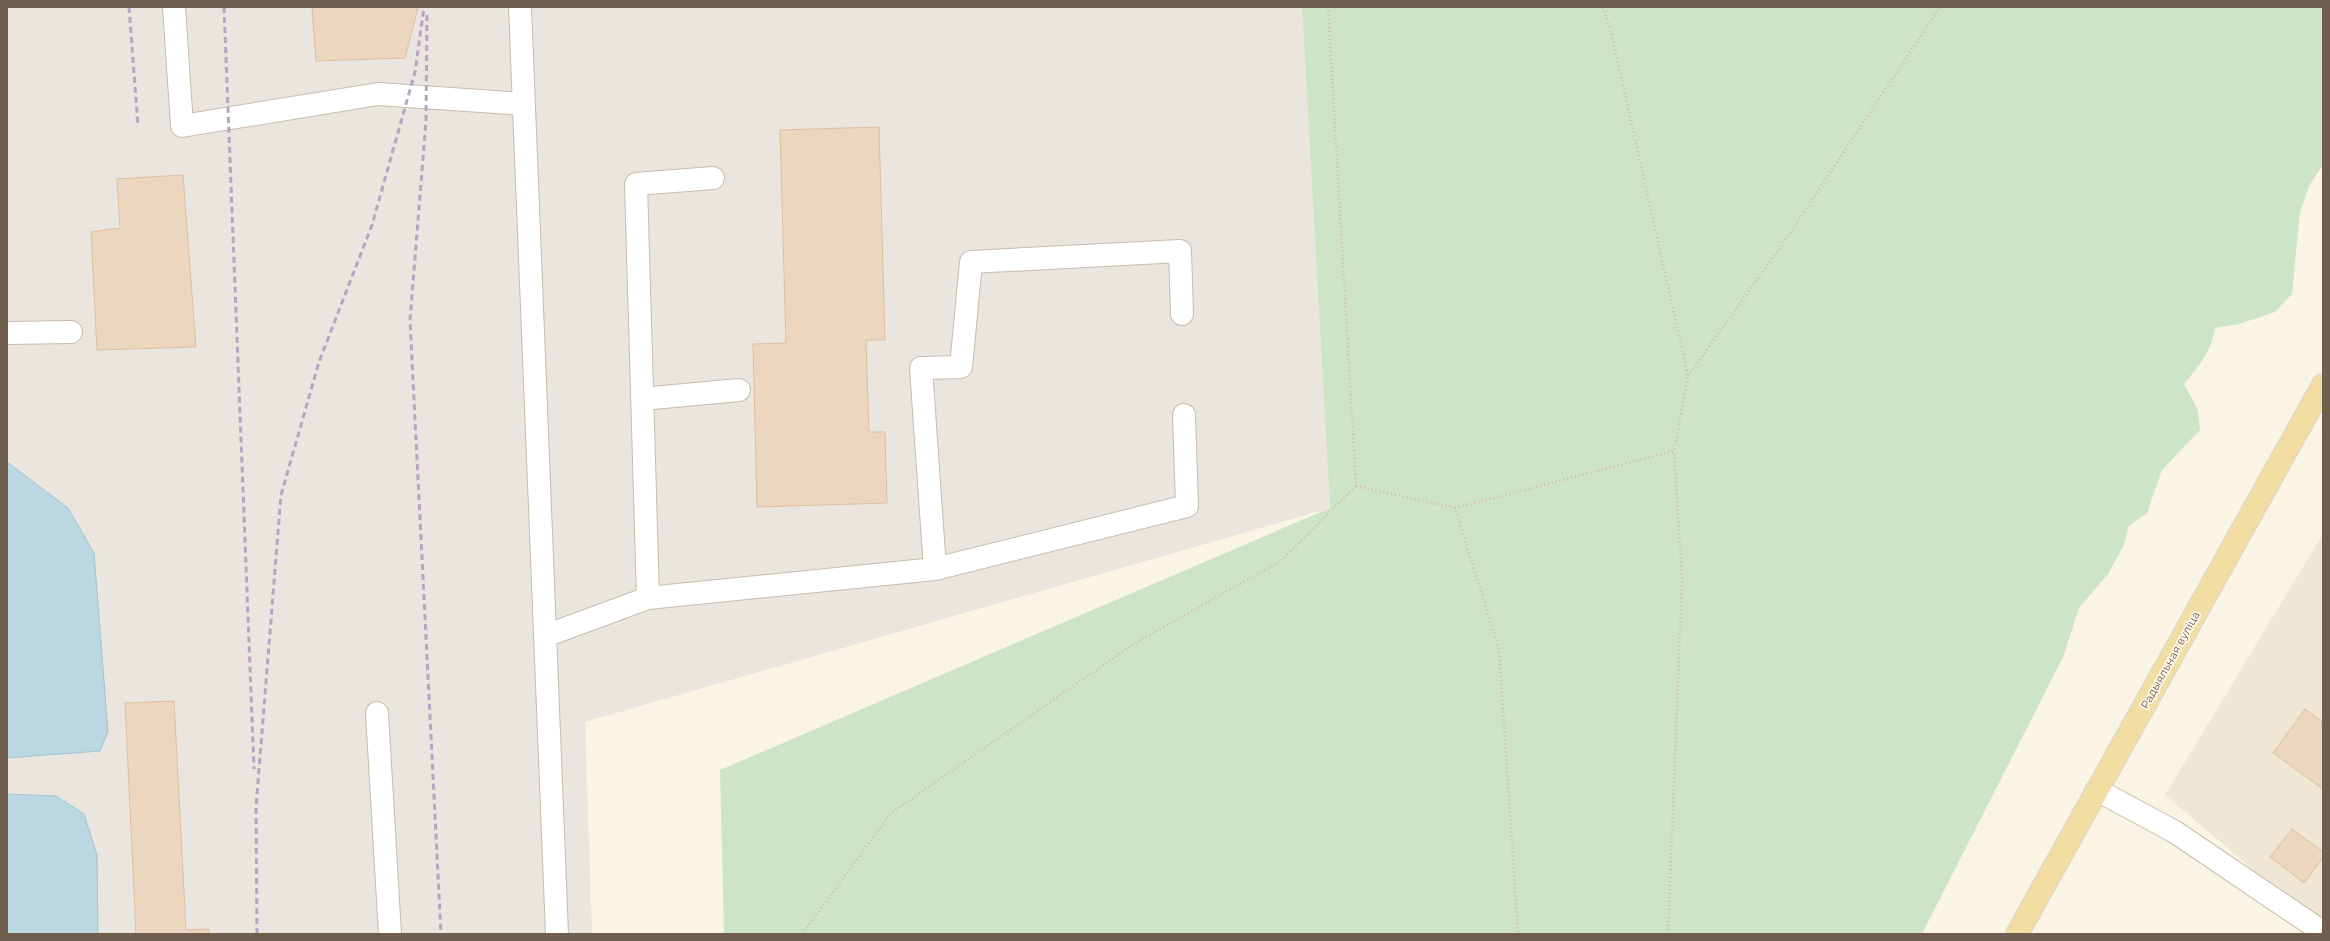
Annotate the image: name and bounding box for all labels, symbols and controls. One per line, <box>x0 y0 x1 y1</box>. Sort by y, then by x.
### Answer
street label: Радыяльная вуліца <box>2137 609 2203 711</box>

